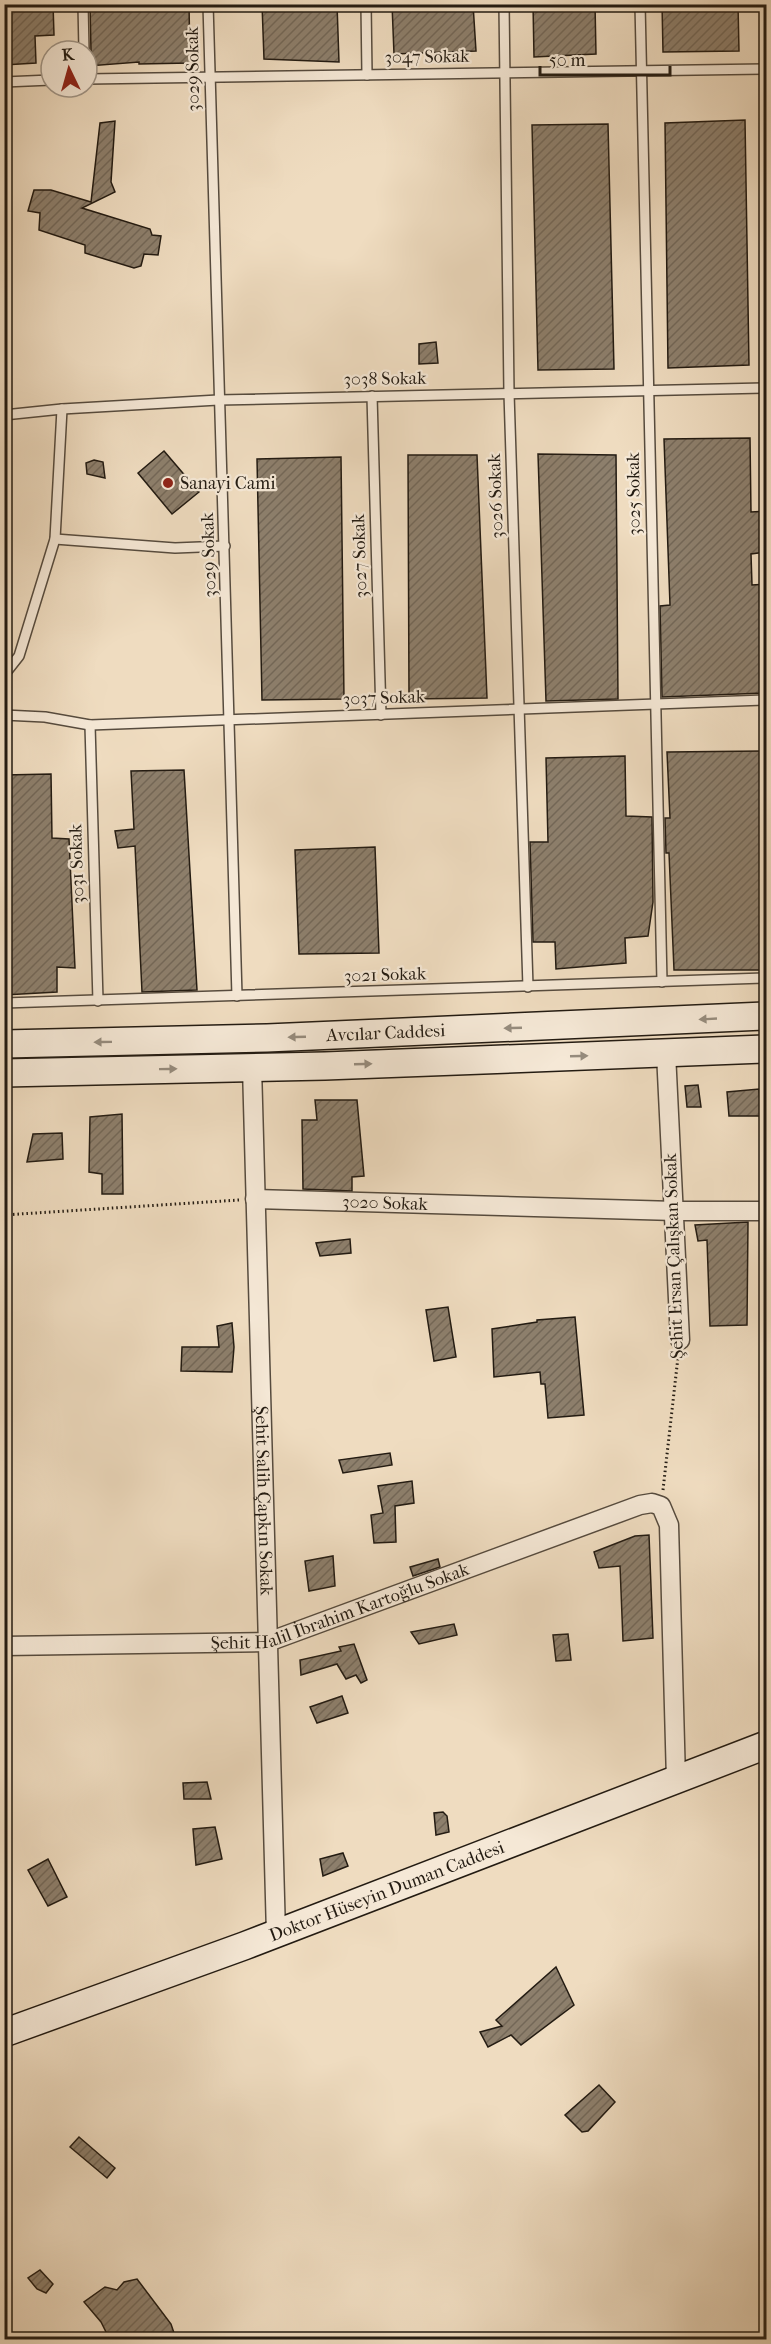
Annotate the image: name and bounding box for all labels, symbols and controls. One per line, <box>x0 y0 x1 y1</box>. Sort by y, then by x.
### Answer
street label: 3029 Sokak <box>182 26 204 112</box>
north arrow <box>39 39 99 99</box>
scale bar <box>540 39 670 77</box>
text: K <box>61 44 76 65</box>
street label: 3047 Sokak <box>384 46 470 68</box>
text: 50 m <box>549 50 586 71</box>
street label: 3038 Sokak <box>343 368 427 390</box>
street label: 3025 Sokak <box>623 451 645 536</box>
street label: 3026 Sokak <box>484 452 508 539</box>
place label: Sanayi Cami <box>180 473 276 494</box>
marker: Sanayi Cami <box>161 476 175 490</box>
street label: 3029 Sokak <box>197 511 221 598</box>
street label: 3027 Sokak <box>348 513 372 598</box>
street label: 3037 Sokak <box>342 686 426 710</box>
street label: 3031 Sokak <box>65 823 89 904</box>
street label: 3021 Sokak <box>344 963 427 987</box>
one-way arrow <box>699 1015 718 1024</box>
street label: Avcılar Caddesi <box>325 1020 446 1046</box>
one-way arrow <box>504 1023 523 1032</box>
one-way arrow <box>288 1032 307 1041</box>
one-way arrow <box>93 1037 112 1047</box>
one-way arrow <box>569 1052 588 1061</box>
one-way arrow <box>353 1060 372 1069</box>
one-way arrow <box>158 1064 177 1074</box>
street label: Şehit Ersan Çalışkan Sokak <box>660 1152 689 1359</box>
street label: 3020 Sokak <box>342 1191 429 1214</box>
street label: Şehit Salih Çapkın Sokak <box>251 1406 277 1597</box>
street label: Şehit Halil İbrahim Kartoğlu Sokak <box>210 1558 473 1653</box>
street label: Doktor Hüseyin Duman Caddesi <box>266 1836 508 1946</box>

